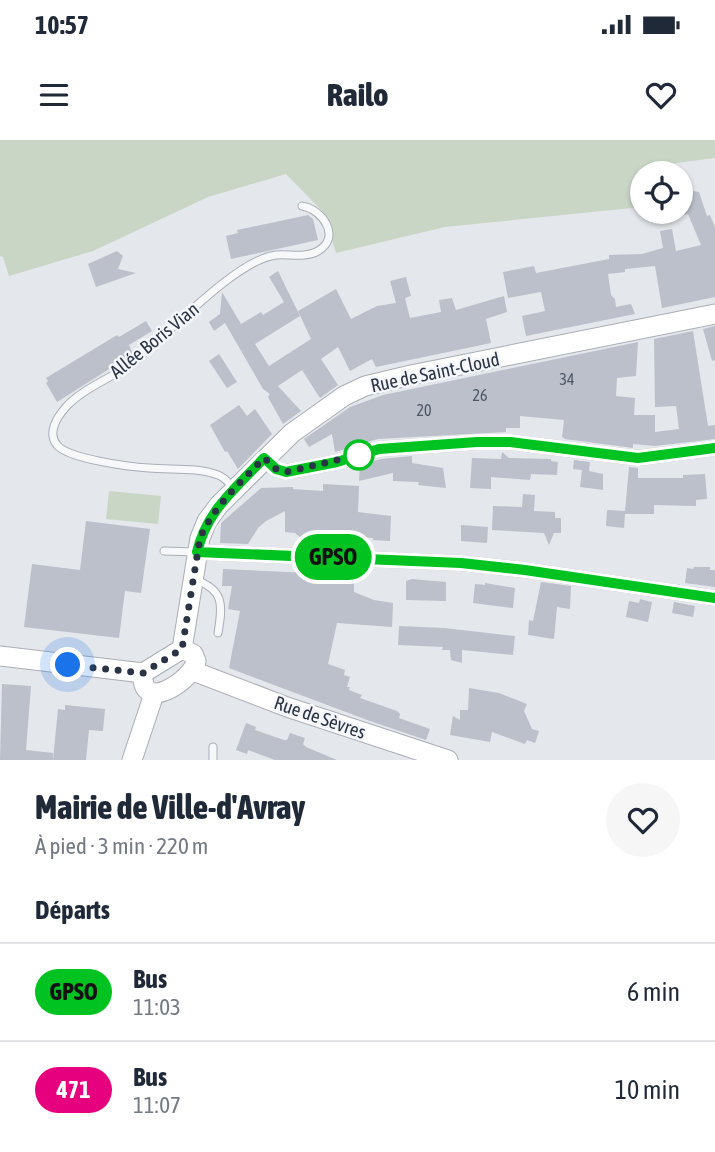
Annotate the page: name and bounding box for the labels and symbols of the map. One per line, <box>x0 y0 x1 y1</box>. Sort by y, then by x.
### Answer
street label: Allée Boris Vian <box>105 297 203 383</box>
street label: Rue de Saint-Cloud <box>369 348 501 396</box>
house number: 34 <box>559 370 575 388</box>
house number: 26 <box>472 386 488 404</box>
house number: 20 <box>416 401 432 419</box>
unlabelled marker <box>344 440 374 470</box>
line badge: GPSO <box>284 534 382 580</box>
your location <box>50 647 85 682</box>
street label: Rue de Sèvres <box>271 691 369 743</box>

